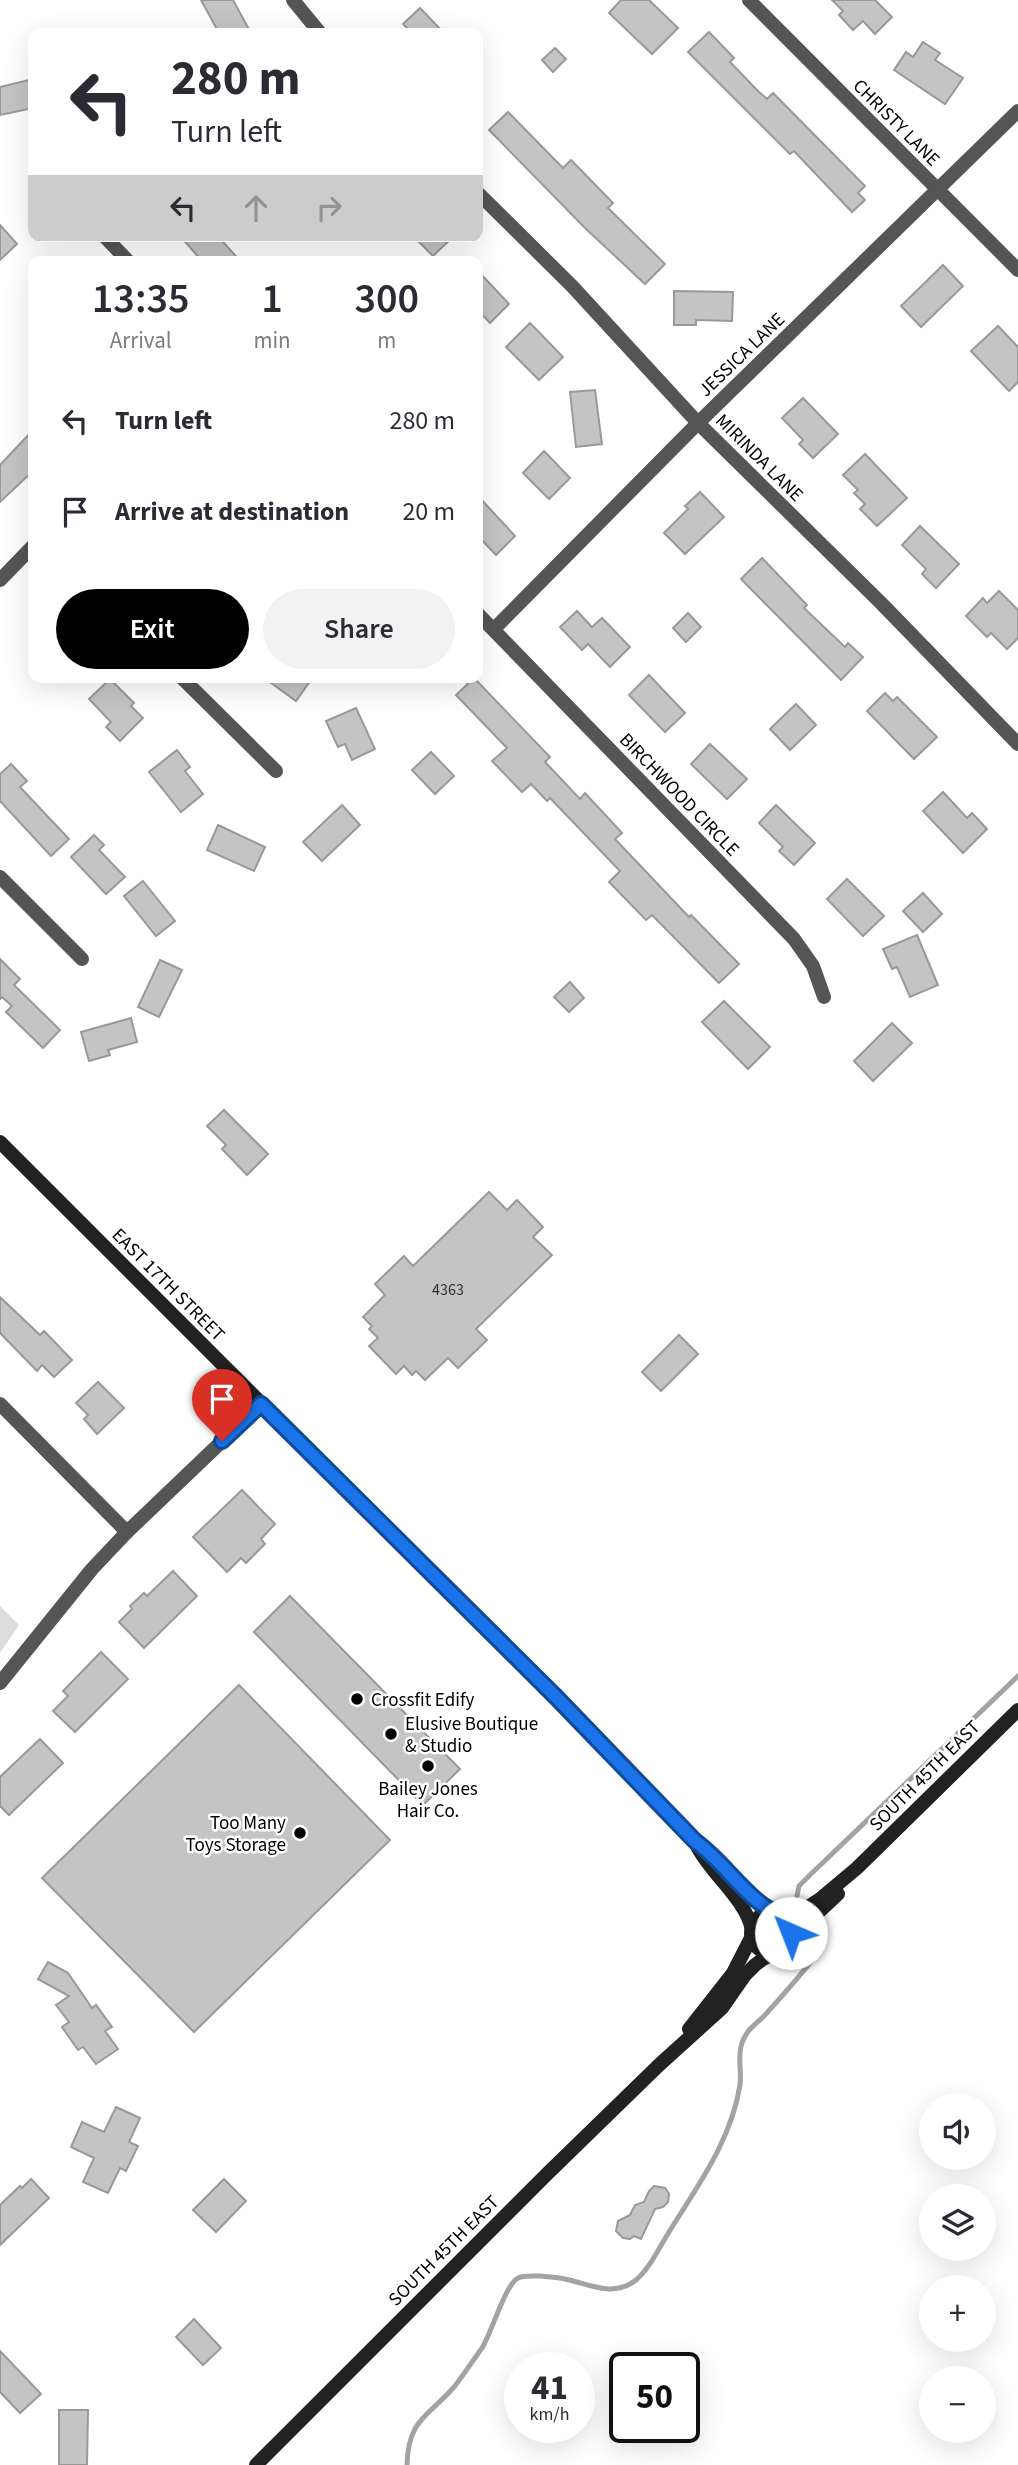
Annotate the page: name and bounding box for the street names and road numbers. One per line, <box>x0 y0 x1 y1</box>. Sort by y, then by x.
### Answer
street label: CHRISTY LANE <box>846 73 946 173</box>
street label: JESSICA LANE <box>693 307 791 403</box>
street label: MIRINDA LANE <box>709 408 809 508</box>
street label: BIRCHWOOD CIRCLE <box>613 727 745 863</box>
street label: EAST 17TH STREET <box>105 1222 231 1348</box>
street label: SOUTH 45TH EAST <box>864 1715 987 1838</box>
street label: SOUTH 45TH EAST <box>383 2190 506 2313</box>

